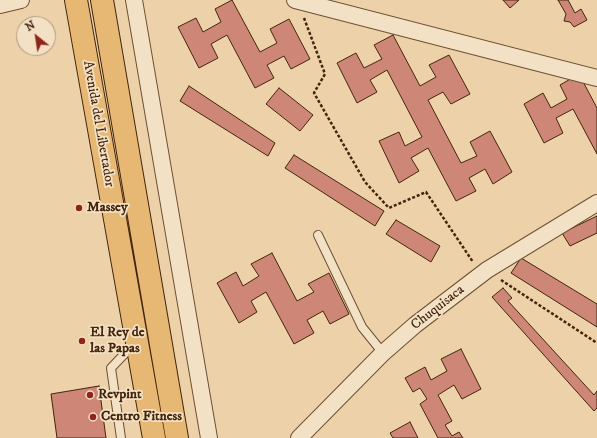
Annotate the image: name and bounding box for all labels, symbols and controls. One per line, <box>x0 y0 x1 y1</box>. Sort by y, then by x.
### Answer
north arrow <box>16 16 56 56</box>
text: N <box>23 18 38 35</box>
street label: Avenida del Libertador <box>79 59 117 189</box>
place label: Massey <box>87 200 128 216</box>
marker: Massey <box>74 203 84 213</box>
street label: Chuquisaca <box>408 282 468 334</box>
place label: El Rey de las Papas <box>90 325 145 358</box>
marker: El Rey de las Papas <box>77 336 87 346</box>
place label: Revpint <box>98 387 142 403</box>
marker: Revpint <box>85 390 95 400</box>
place label: Centro Fitness <box>101 409 182 425</box>
marker: Centro Fitness <box>88 412 98 422</box>

